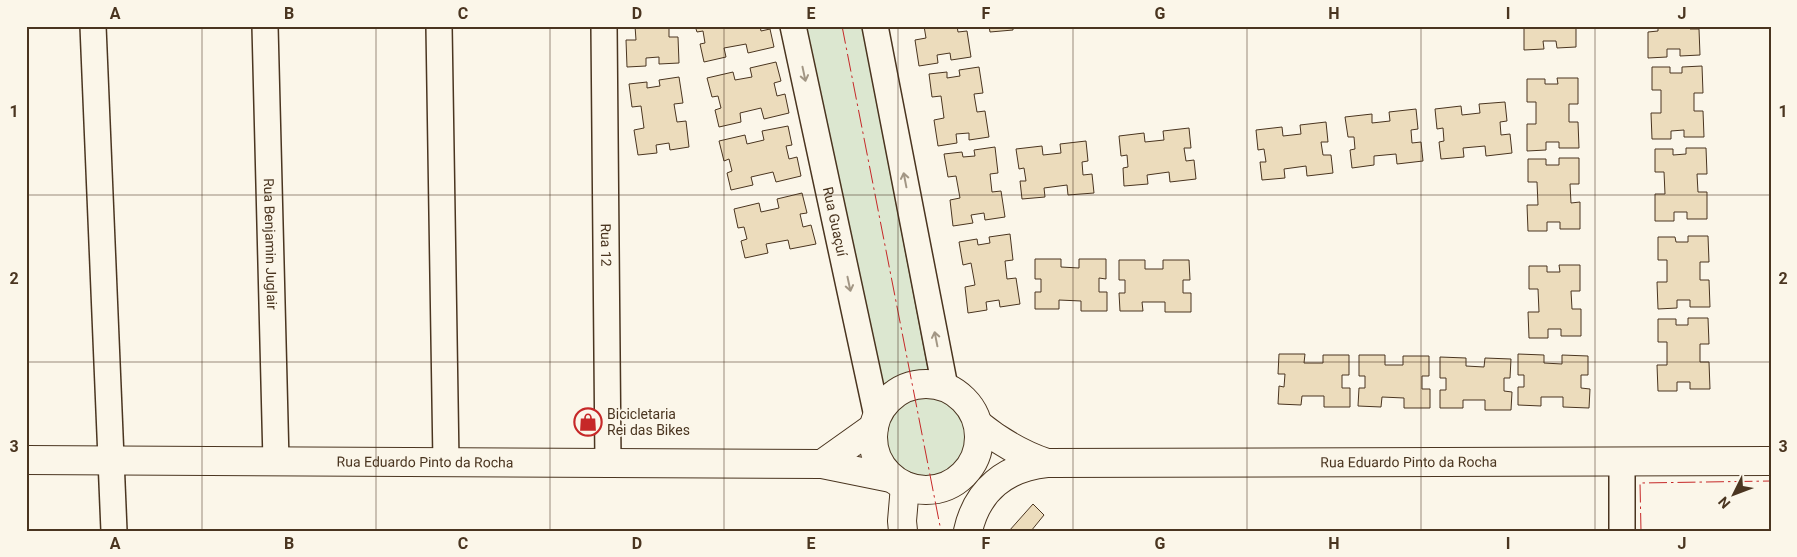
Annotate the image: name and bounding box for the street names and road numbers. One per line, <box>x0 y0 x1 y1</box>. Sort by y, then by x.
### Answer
street label: Rua Benjamin Juglair <box>261 178 280 310</box>
street label: Rua Guaçuí <box>820 185 851 258</box>
street label: Rua 12 <box>598 223 614 267</box>
street label: Rua Eduardo Pinto da Rocha <box>337 454 513 470</box>
street label: Rua Eduardo Pinto da Rocha <box>1320 454 1497 470</box>

